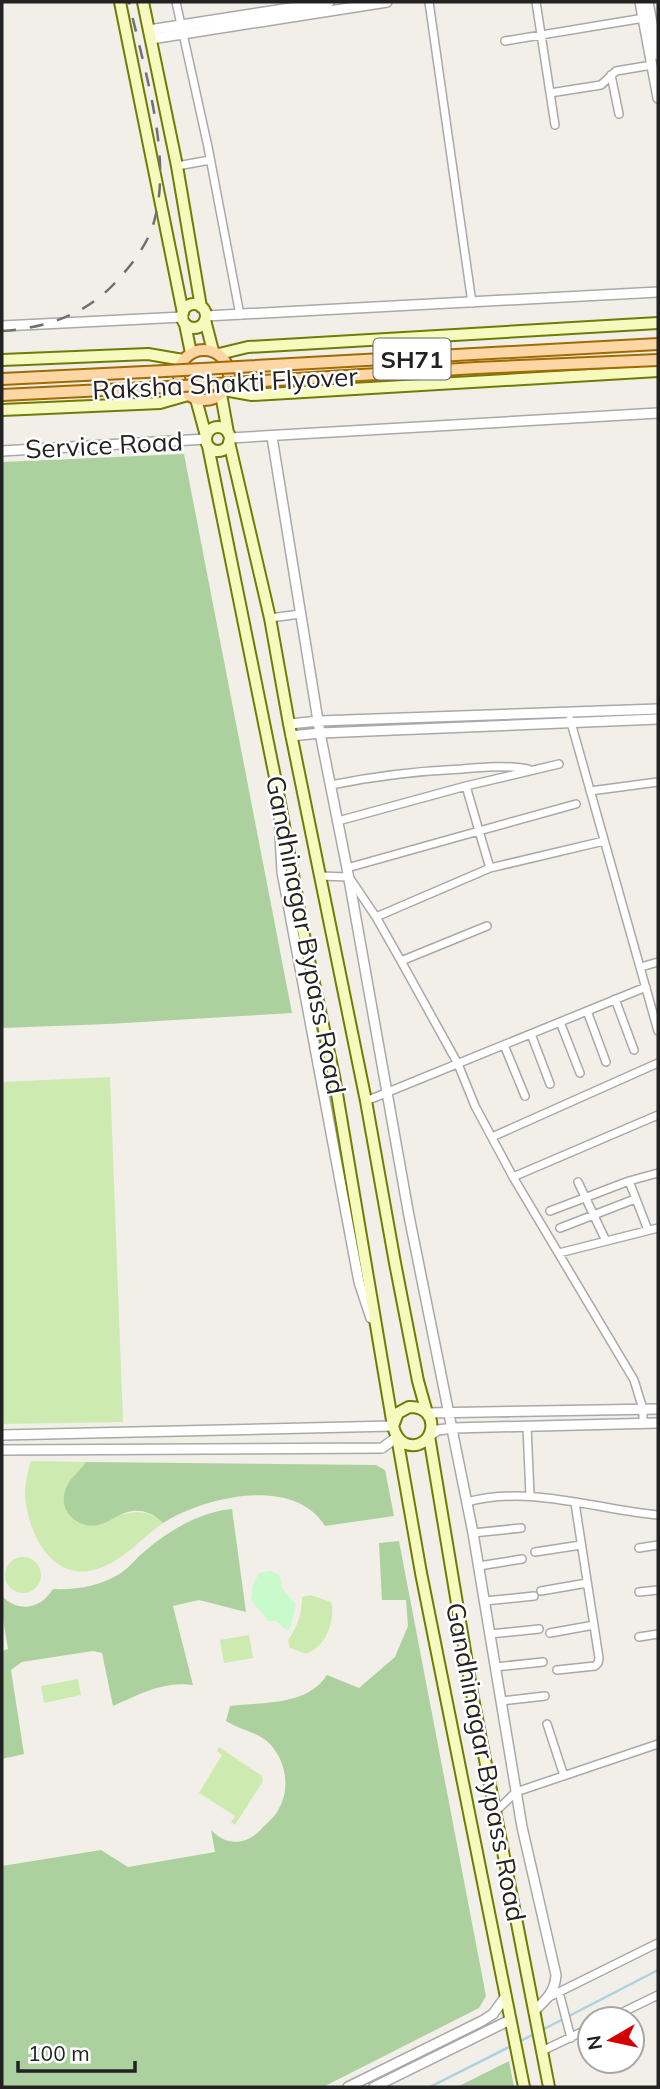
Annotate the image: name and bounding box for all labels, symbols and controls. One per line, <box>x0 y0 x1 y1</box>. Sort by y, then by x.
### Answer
road number: SH71 <box>374 338 450 380</box>
street label: Raksha Shakti Flyover <box>91 360 359 406</box>
street label: Service Road <box>24 424 184 466</box>
street label: Gandhinagar Bypass Road <box>259 773 353 1097</box>
street label: Gandhinagar Bypass Road <box>439 1600 533 1924</box>
north arrow <box>576 2005 646 2075</box>
scale bar <box>18 2030 135 2074</box>
text: N <box>581 2034 607 2052</box>
text: 100 m <box>28 2040 90 2066</box>

